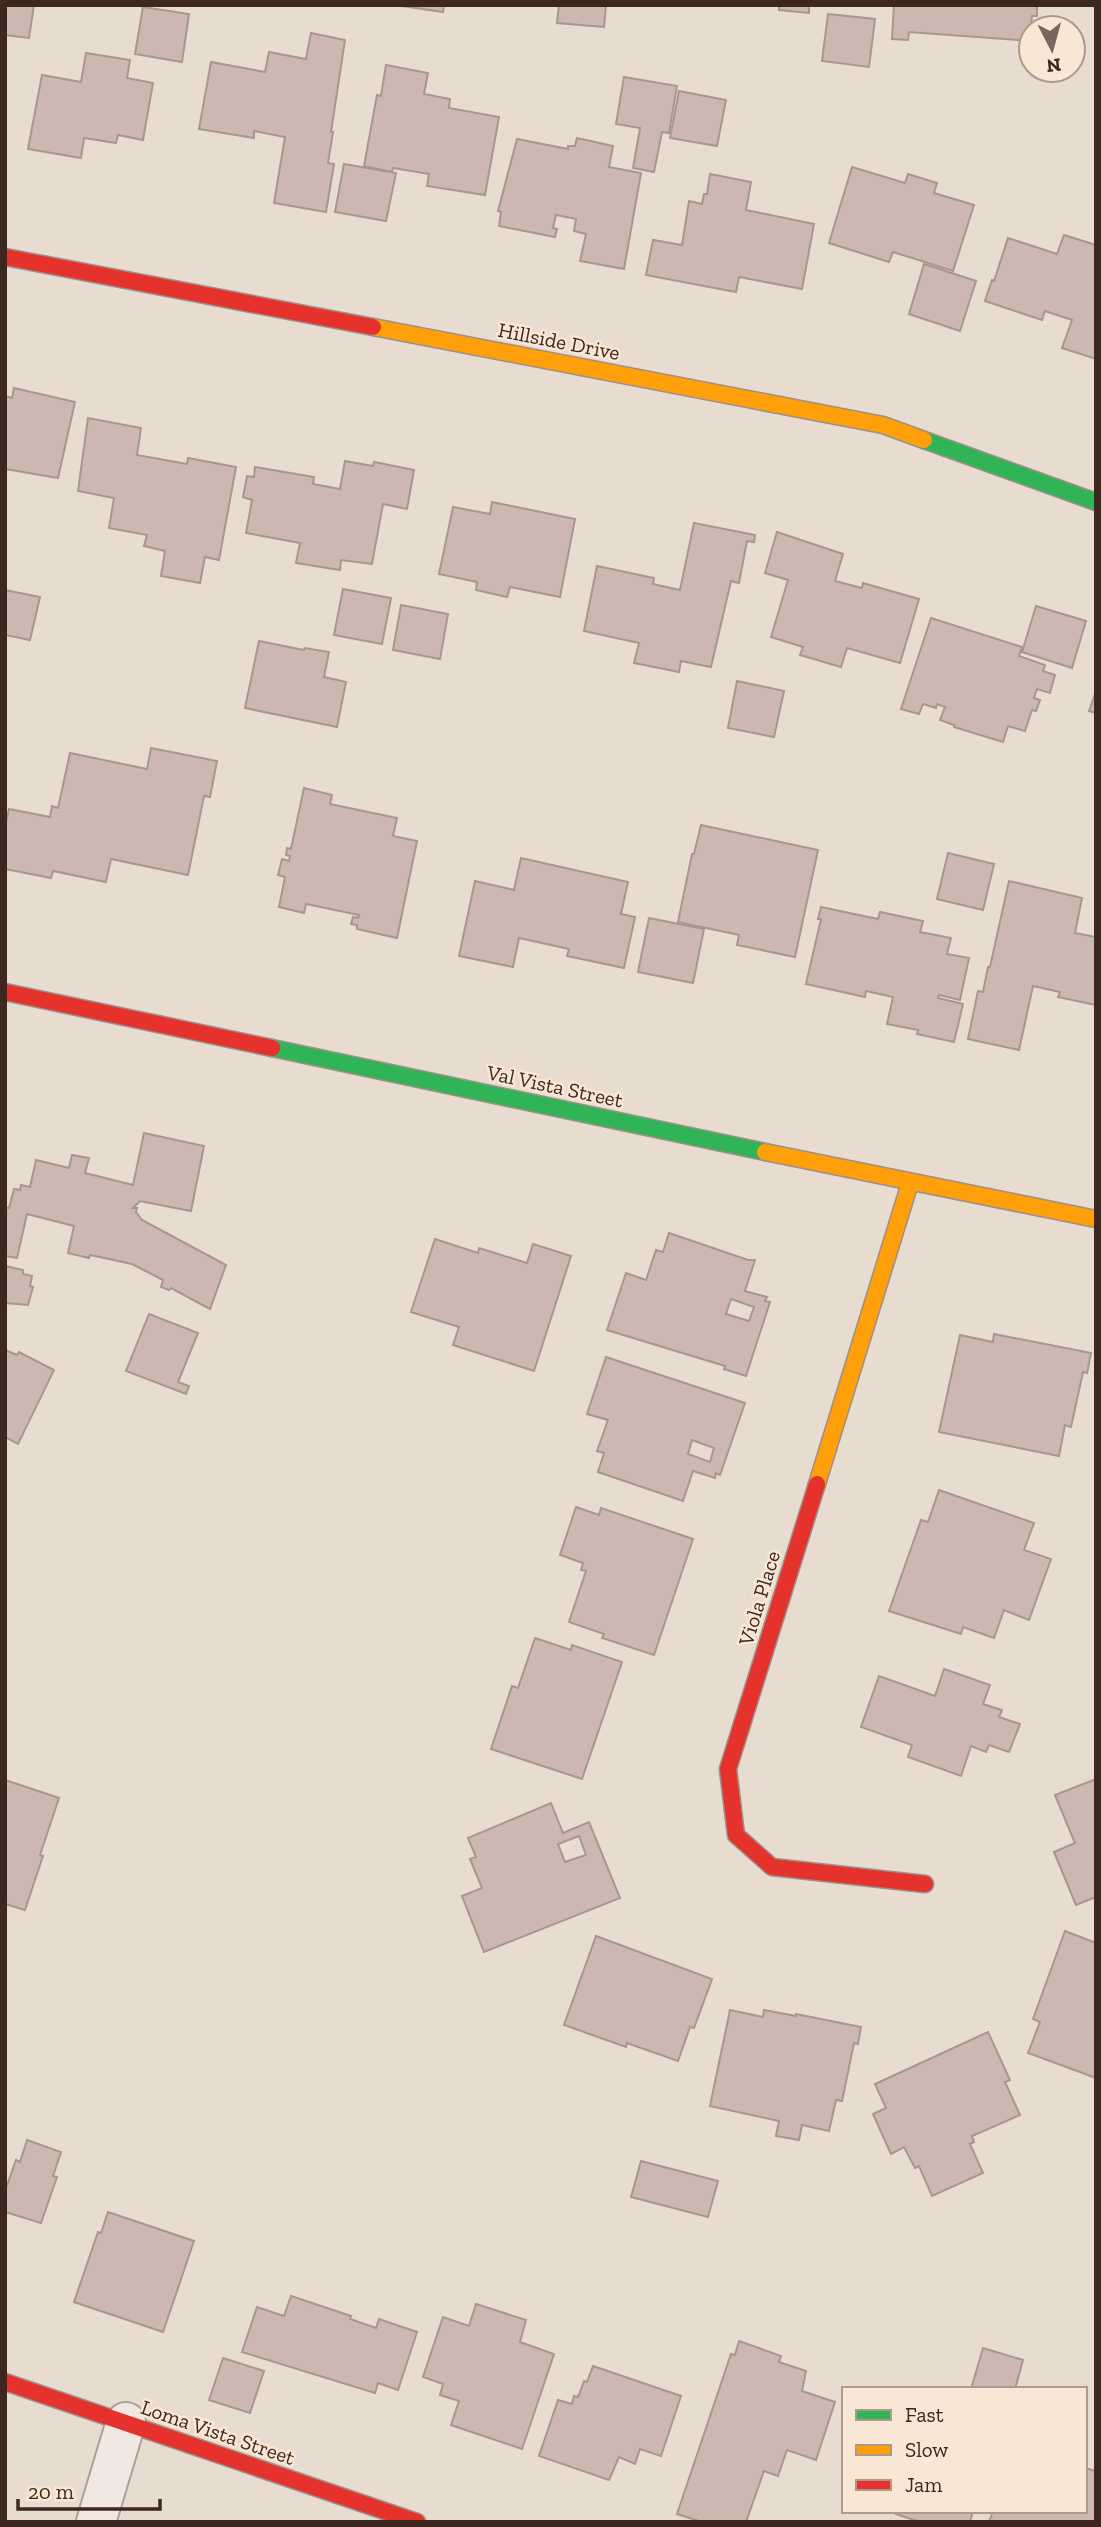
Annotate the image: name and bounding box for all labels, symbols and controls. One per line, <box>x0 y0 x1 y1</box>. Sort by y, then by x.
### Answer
north arrow <box>1017 14 1087 84</box>
text: N <box>1045 53 1062 78</box>
street label: Hillside Drive <box>496 317 622 365</box>
street label: Val Vista Street <box>484 1059 625 1113</box>
street label: Viola Place <box>732 1548 785 1649</box>
legend <box>842 2387 1087 2513</box>
street label: Loma Vista Street <box>138 2394 298 2470</box>
text: Fast <box>905 2402 944 2427</box>
text: Slow <box>905 2437 948 2462</box>
scale bar <box>18 2468 159 2512</box>
text: Jam <box>905 2472 942 2497</box>
text: 20 m <box>28 2479 74 2504</box>

